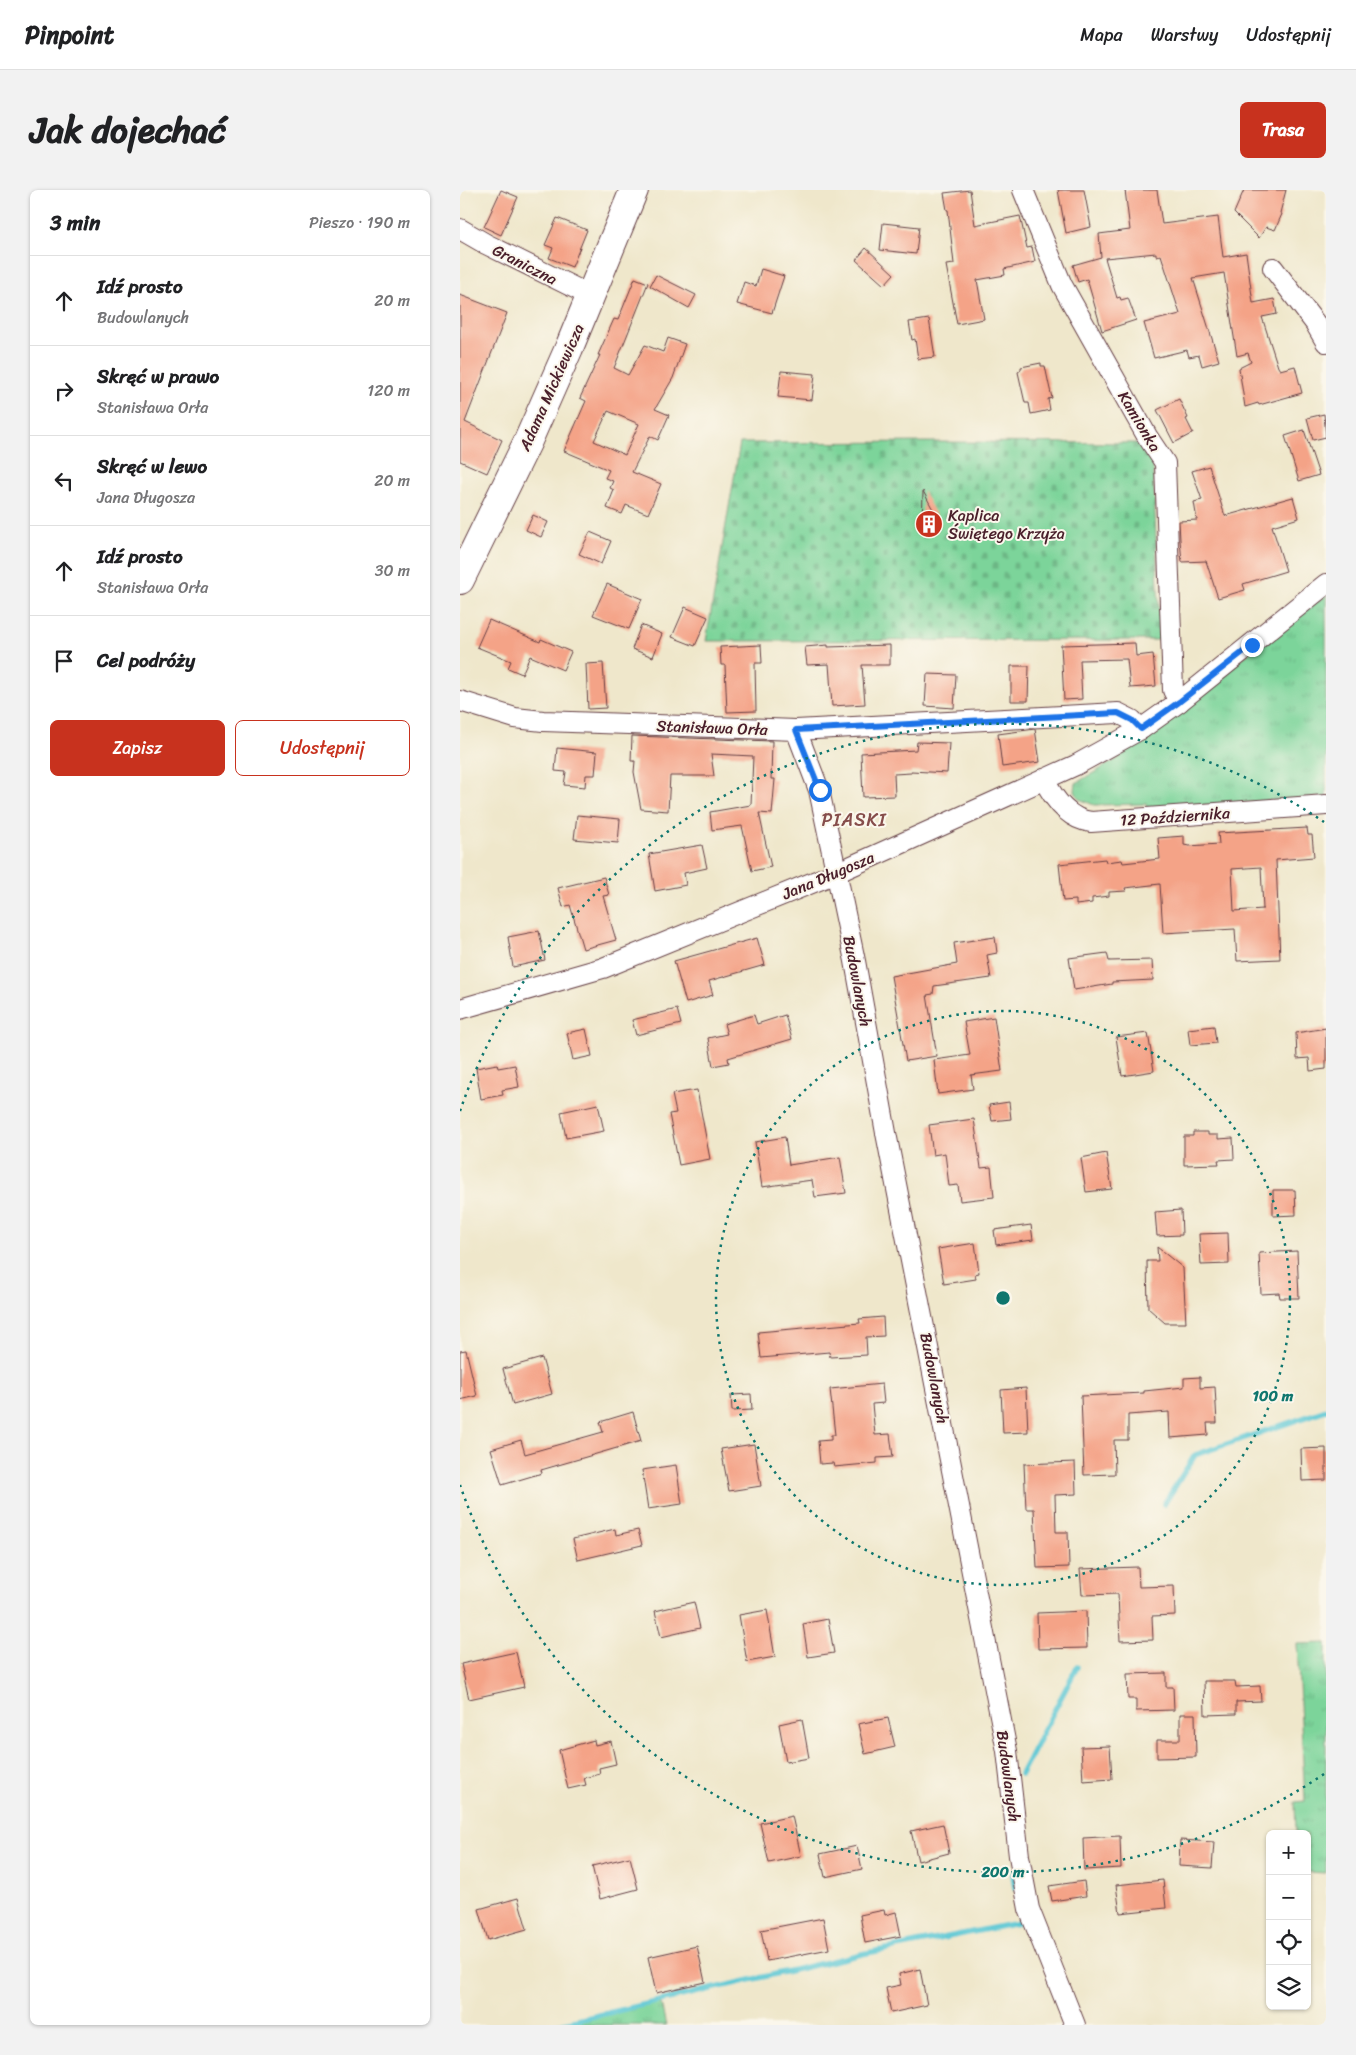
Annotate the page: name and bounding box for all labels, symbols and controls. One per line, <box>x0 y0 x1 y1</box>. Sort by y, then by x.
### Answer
text: Pinpoint <box>25 14 114 56</box>
text: Mapa <box>1080 19 1123 51</box>
text: Warstwy <box>1151 19 1218 51</box>
text: Udostępnij <box>1246 19 1331 51</box>
text: Jak dojechać <box>30 99 226 161</box>
button: Trasa <box>1240 102 1326 158</box>
text: 3 min <box>50 204 100 242</box>
text: Pieszo · 190 m <box>309 208 410 237</box>
street label: Graniczna <box>487 236 562 293</box>
text: Idź prosto <box>97 270 183 303</box>
text: 20 m <box>374 286 410 315</box>
icon: ahead <box>50 287 78 315</box>
text: Budowlanych <box>97 303 189 332</box>
street label: Adama Mickiewicza <box>510 319 593 457</box>
text: Skręć w prawo <box>97 360 219 393</box>
text: 120 m <box>367 376 410 405</box>
icon: right <box>50 377 78 405</box>
street label: Kamionka <box>1110 385 1169 458</box>
text: Stanisława Orła <box>97 393 208 422</box>
text: Skręć w lewo <box>97 450 207 483</box>
text: 20 m <box>374 466 410 495</box>
icon: left <box>50 467 78 495</box>
text: Jana Długosza <box>97 483 195 512</box>
place label: Kaplica Świętego Krzyża <box>948 501 1065 548</box>
building icon: Kaplica Świętego Krzyża <box>914 509 944 539</box>
text: Idź prosto <box>97 540 183 573</box>
text: 30 m <box>375 556 410 585</box>
icon: ahead <box>50 557 78 585</box>
text: Stanisława Orła <box>97 573 208 602</box>
route end <box>1241 634 1264 657</box>
text: Cel podróży <box>97 644 195 677</box>
icon: arrive <box>50 647 78 675</box>
street label: Stanisława Orła <box>656 711 769 744</box>
button: Zapisz <box>50 720 225 776</box>
button: Udostępnij <box>235 720 410 776</box>
route start <box>809 779 832 802</box>
street label: 12 Października <box>1119 798 1232 835</box>
district label: PIASKI <box>821 804 887 836</box>
street label: Jana Długosza <box>776 843 880 908</box>
street label: Budowlanych <box>834 933 881 1029</box>
centre of rings <box>994 1289 1012 1307</box>
street label: Budowlanych <box>911 1330 958 1426</box>
text: 100 m <box>1253 1383 1294 1409</box>
street label: Budowlanych <box>988 1728 1029 1824</box>
map controls <box>1266 1830 1311 2010</box>
button: + <box>1266 1830 1311 1875</box>
text: 200 m <box>980 1859 1025 1885</box>
button: − <box>1266 1875 1311 1920</box>
button: locate <box>1266 1920 1311 1965</box>
button: layers <box>1266 1965 1311 2010</box>

